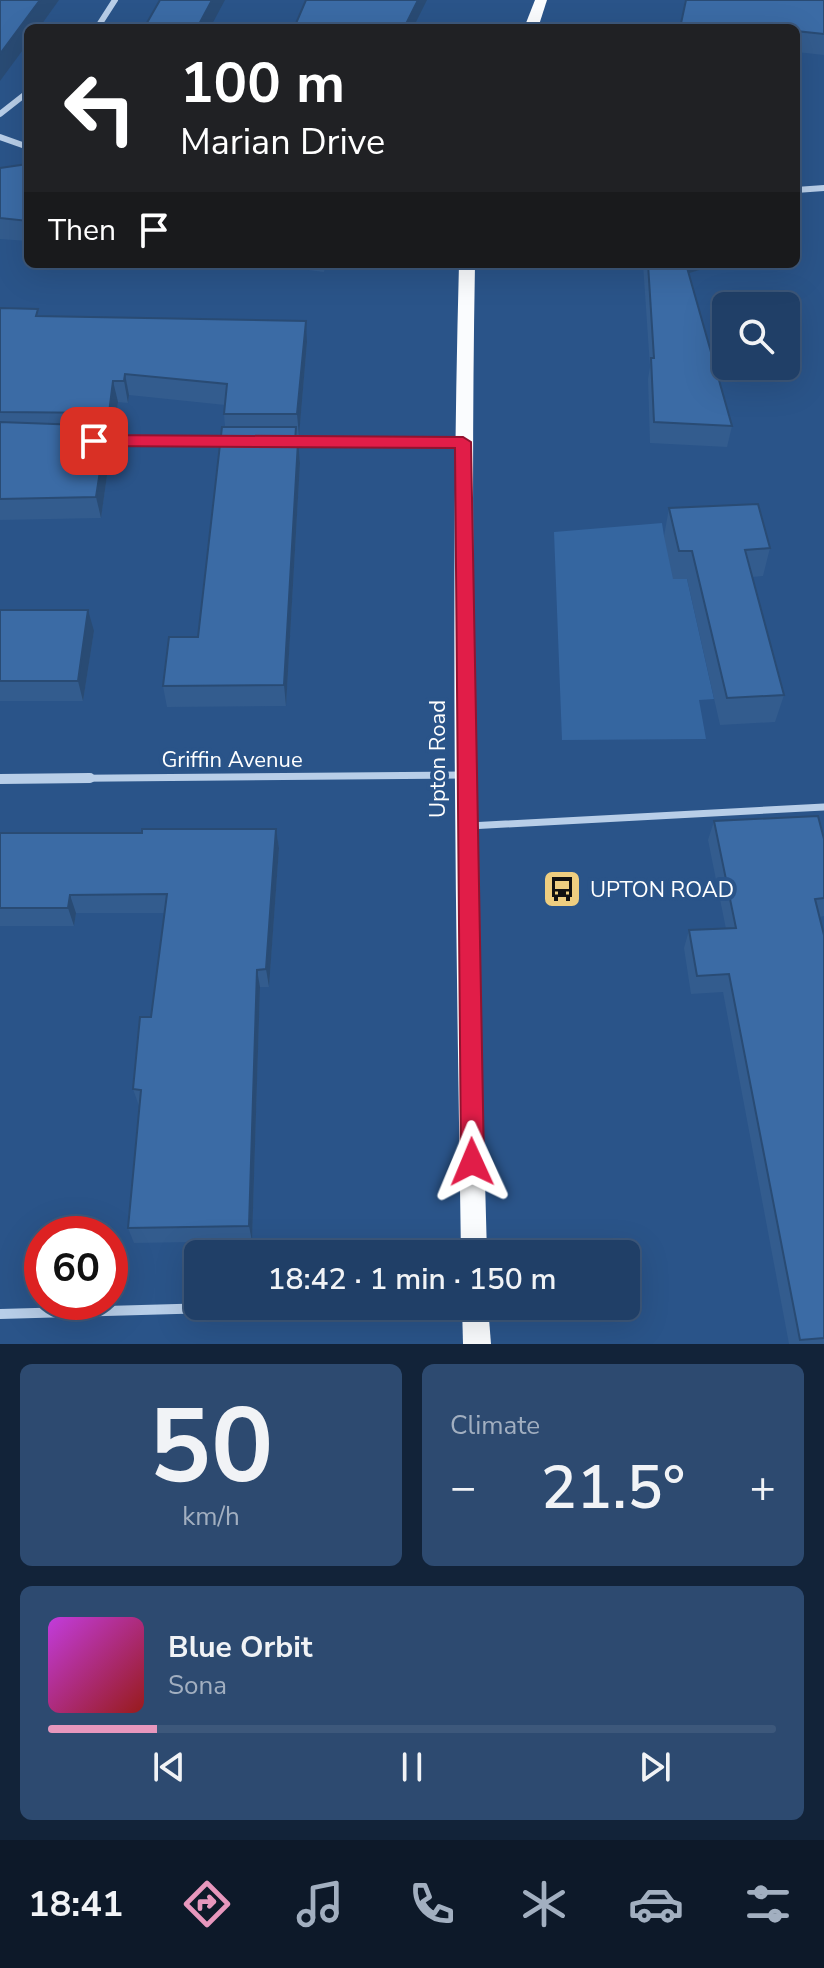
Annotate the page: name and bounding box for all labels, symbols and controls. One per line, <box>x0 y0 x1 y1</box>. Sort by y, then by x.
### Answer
text: 100 m <box>180 45 345 122</box>
icon: left <box>48 56 152 160</box>
text: Marian Drive <box>180 118 385 167</box>
icon: arrive <box>132 208 176 252</box>
text: Then <box>48 210 116 251</box>
map controls <box>712 292 800 380</box>
button: search <box>712 292 800 380</box>
pin <box>60 407 128 475</box>
icon: arrive <box>72 419 116 463</box>
street label: Upton Road <box>423 700 453 818</box>
street label: Griffin Avenue <box>161 745 303 775</box>
bus stop icon: UPTON ROAD <box>541 868 583 910</box>
place label: UPTON ROAD <box>590 875 734 905</box>
position arrow <box>430 1120 514 1204</box>
speed limit sign: 60 <box>24 1216 128 1320</box>
text: 18:42 · 1 min · 150 m <box>267 1259 557 1300</box>
text: 50 <box>149 1376 273 1518</box>
text: Climate <box>450 1408 540 1443</box>
text: 21.5° <box>541 1447 685 1529</box>
text: − <box>450 1458 476 1518</box>
text: + <box>750 1458 776 1518</box>
text: km/h <box>182 1499 240 1534</box>
text: Blue Orbit <box>168 1627 312 1668</box>
text: Sona <box>168 1668 227 1703</box>
icon: previous <box>147 1745 191 1789</box>
icon: pause <box>390 1745 434 1789</box>
icon: next <box>633 1745 677 1789</box>
icon: directions <box>179 1876 235 1932</box>
icon: music <box>292 1876 348 1932</box>
icon: phone <box>404 1876 460 1932</box>
icon: climate <box>516 1876 572 1932</box>
icon: car <box>628 1876 684 1932</box>
icon: filters <box>740 1876 796 1932</box>
text: 18:41 <box>28 1880 123 1929</box>

